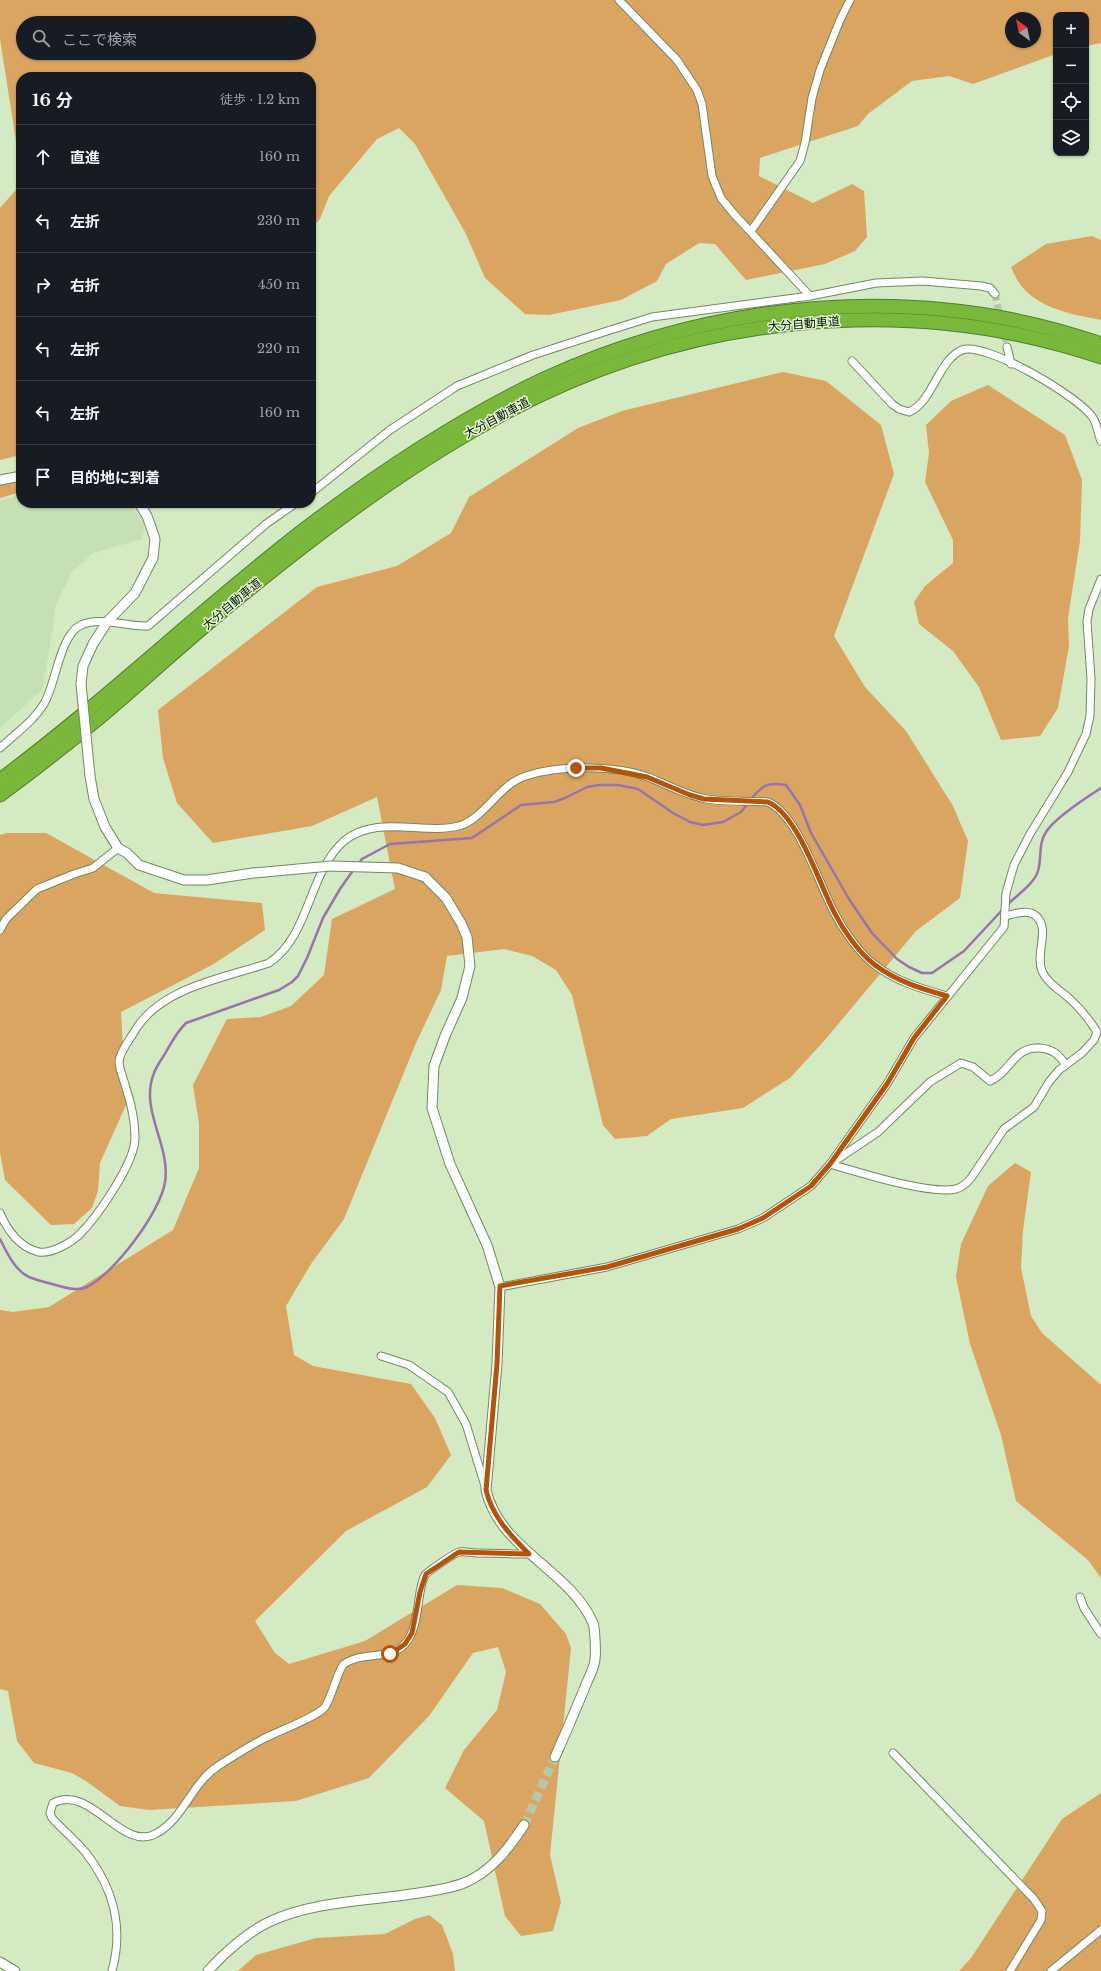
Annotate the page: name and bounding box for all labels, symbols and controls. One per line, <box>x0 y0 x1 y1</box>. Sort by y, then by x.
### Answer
north arrow <box>1005 12 1041 48</box>
map controls <box>1053 12 1089 156</box>
button: + <box>1053 12 1089 48</box>
search box <box>16 16 316 60</box>
icon: search <box>30 27 52 49</box>
text: ここで検索 <box>62 30 137 49</box>
button: − <box>1053 48 1089 84</box>
button: locate <box>1053 84 1089 120</box>
text: 16 分 <box>32 90 72 111</box>
text: 徒歩 · 1.2 km <box>220 91 300 108</box>
button: layers <box>1053 120 1089 156</box>
icon: ahead <box>32 146 54 168</box>
text: 直進 <box>70 148 100 167</box>
text: 160 m <box>259 148 300 165</box>
icon: left <box>32 210 54 232</box>
text: 左折 <box>70 212 100 231</box>
text: 230 m <box>257 212 300 229</box>
icon: right <box>32 274 54 296</box>
text: 右折 <box>70 276 100 295</box>
text: 450 m <box>258 276 300 293</box>
street label: 大分自動車道 <box>767 313 840 334</box>
icon: left <box>32 338 54 360</box>
text: 左折 <box>70 340 100 359</box>
text: 220 m <box>257 340 300 357</box>
street label: 大分自動車道 <box>461 394 532 441</box>
icon: left <box>32 402 54 424</box>
text: 左折 <box>70 404 100 423</box>
text: 160 m <box>259 404 300 421</box>
icon: arrive <box>32 466 54 488</box>
text: 目的地に到着 <box>70 468 160 487</box>
street label: 大分自動車道 <box>199 575 264 633</box>
route end <box>567 759 585 777</box>
route start <box>381 1645 399 1663</box>

